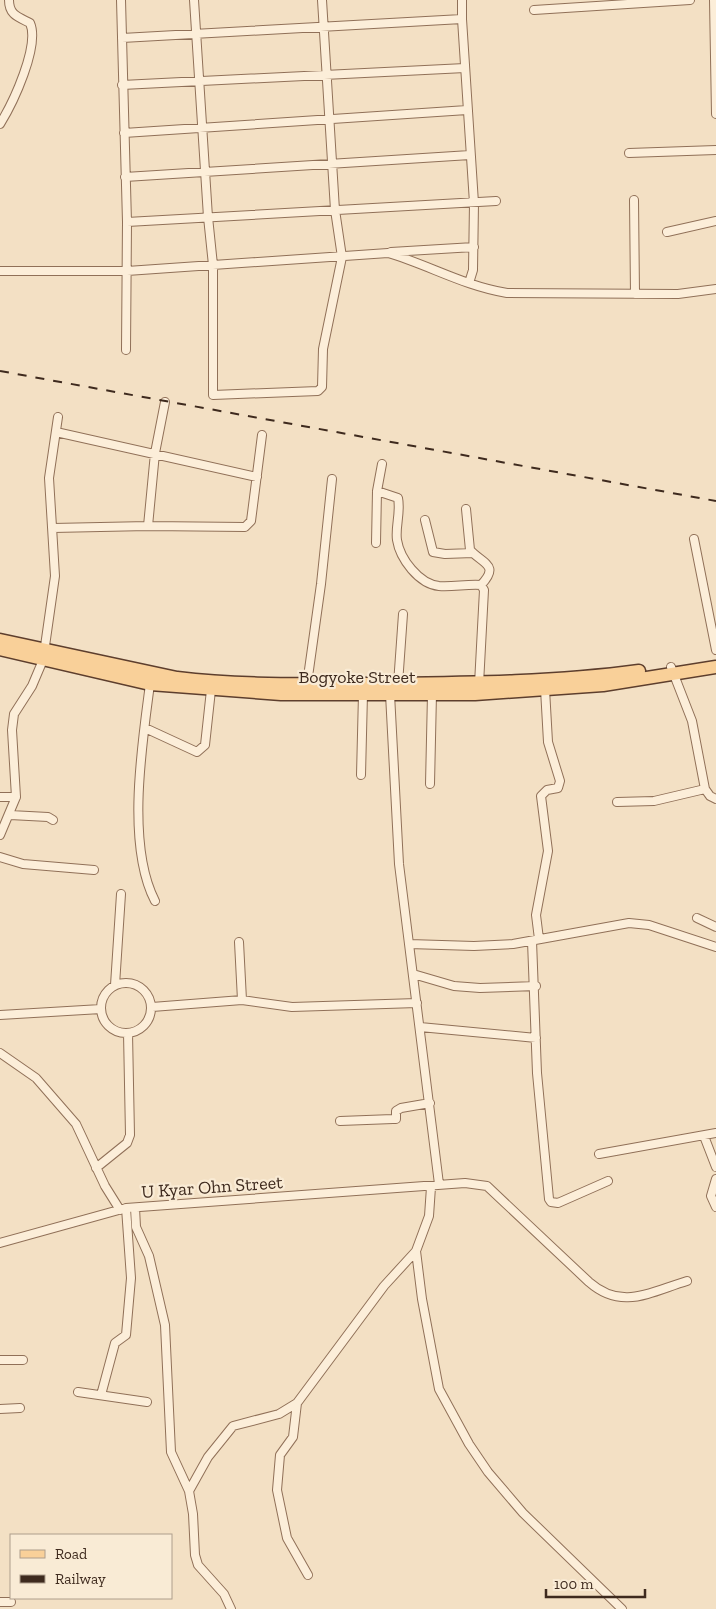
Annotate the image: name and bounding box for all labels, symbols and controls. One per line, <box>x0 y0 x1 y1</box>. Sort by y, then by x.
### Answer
street label: Bogyoke Street <box>298 666 416 688</box>
street label: U Kyar Ohn Street <box>141 1171 284 1203</box>
legend <box>10 1534 172 1599</box>
text: Road <box>55 1545 88 1563</box>
scale bar <box>546 1566 645 1598</box>
text: Railway <box>55 1570 106 1588</box>
text: 100 m <box>554 1575 593 1593</box>

